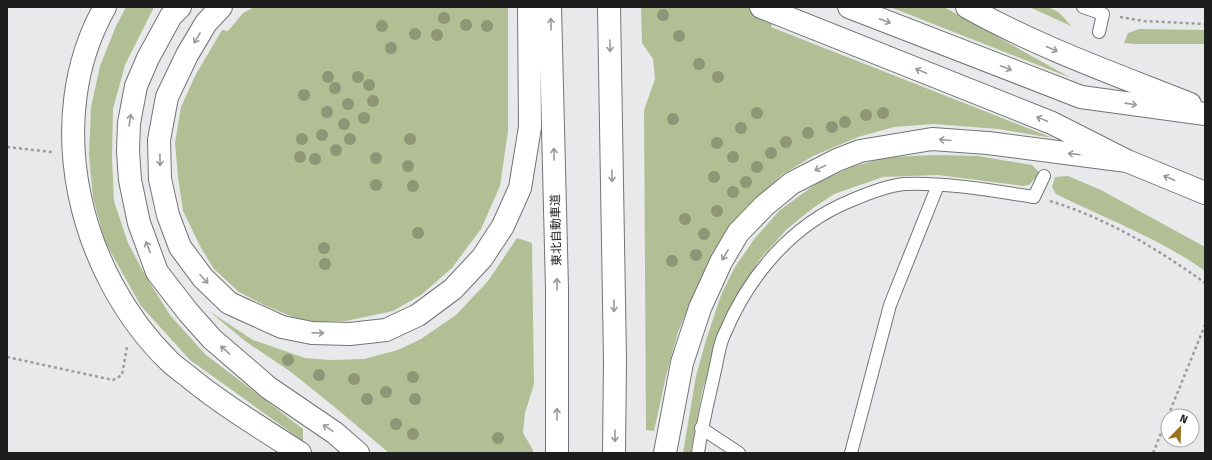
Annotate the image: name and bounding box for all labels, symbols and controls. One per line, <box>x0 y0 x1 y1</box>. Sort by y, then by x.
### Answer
one-way arrow <box>547 18 554 31</box>
one-way arrow <box>879 18 891 26</box>
one-way arrow <box>193 32 201 44</box>
one-way arrow <box>606 39 613 52</box>
one-way arrow <box>1046 46 1058 54</box>
one-way arrow <box>1000 65 1012 73</box>
one-way arrow <box>915 66 927 74</box>
one-way arrow <box>1124 100 1137 108</box>
one-way arrow <box>126 113 134 126</box>
one-way arrow <box>1036 114 1048 122</box>
one-way arrow <box>939 136 952 143</box>
one-way arrow <box>550 148 558 161</box>
one-way arrow <box>1068 150 1081 158</box>
one-way arrow <box>156 153 163 166</box>
one-way arrow <box>814 165 826 172</box>
one-way arrow <box>608 169 616 182</box>
one-way arrow <box>1163 174 1175 182</box>
street label: 東北自動車道 <box>548 194 564 266</box>
one-way arrow <box>143 241 151 253</box>
one-way arrow <box>721 249 729 261</box>
one-way arrow <box>199 273 208 283</box>
one-way arrow <box>553 278 561 291</box>
one-way arrow <box>610 299 618 312</box>
one-way arrow <box>311 330 324 337</box>
one-way arrow <box>219 345 230 354</box>
one-way arrow <box>553 408 561 421</box>
north arrow <box>1160 408 1200 448</box>
text: N <box>1178 412 1190 427</box>
one-way arrow <box>323 424 334 432</box>
one-way arrow <box>611 429 618 442</box>

